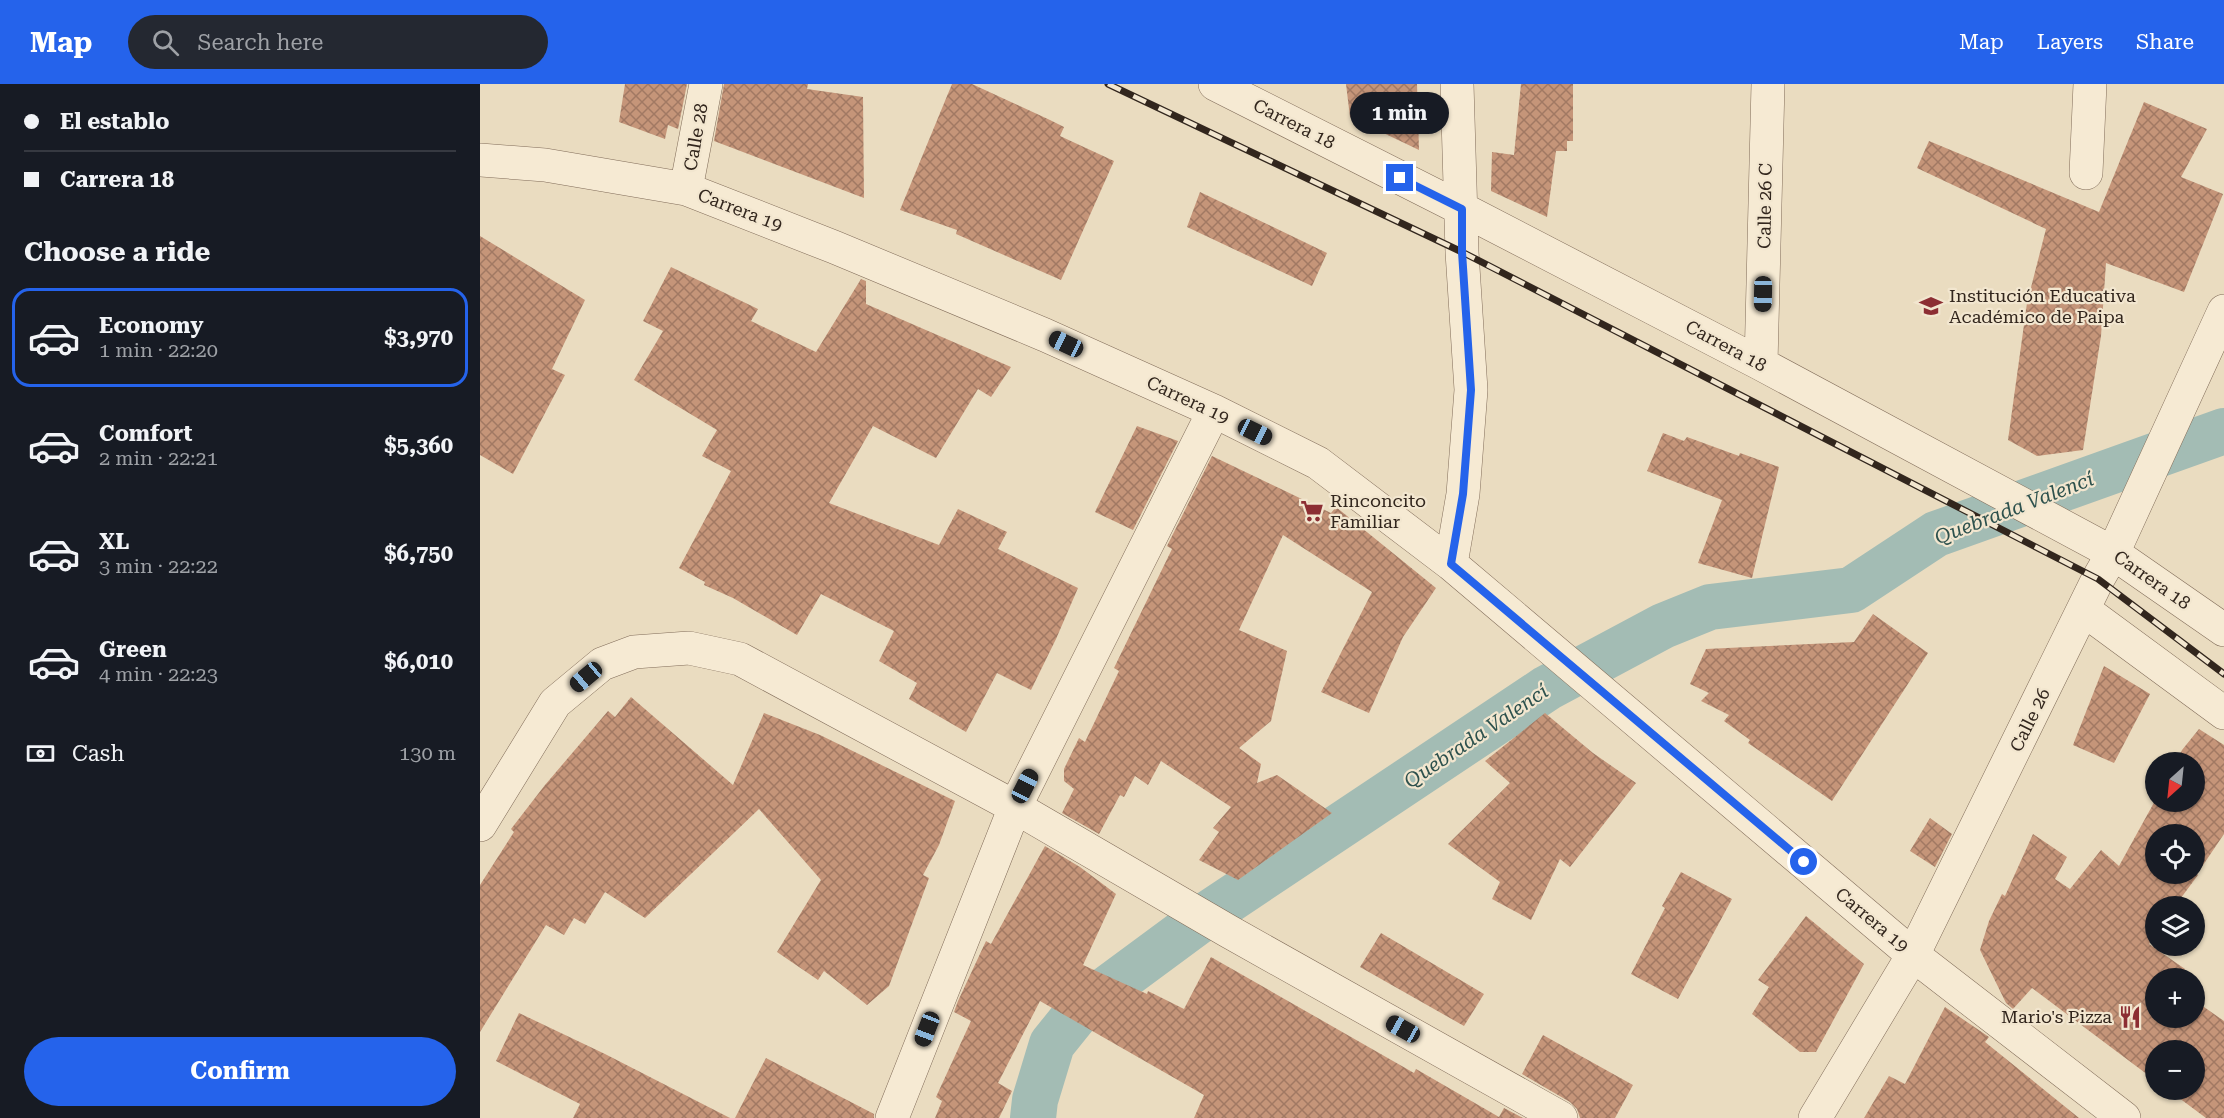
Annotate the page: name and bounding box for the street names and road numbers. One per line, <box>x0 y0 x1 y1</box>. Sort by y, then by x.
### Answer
street label: Carrera 18 <box>1250 94 1339 153</box>
street label: Calle 28 <box>679 101 712 172</box>
street label: Calle 26 C <box>1753 163 1776 249</box>
street label: Carrera 19 <box>695 184 785 235</box>
street label: Carrera 18 <box>1682 315 1770 376</box>
street label: Carrera 19 <box>1144 371 1233 428</box>
street label: Carrera 18 <box>2110 546 2195 614</box>
street label: Calle 26 <box>2005 684 2054 755</box>
street label: Carrera 19 <box>1832 883 1913 956</box>

